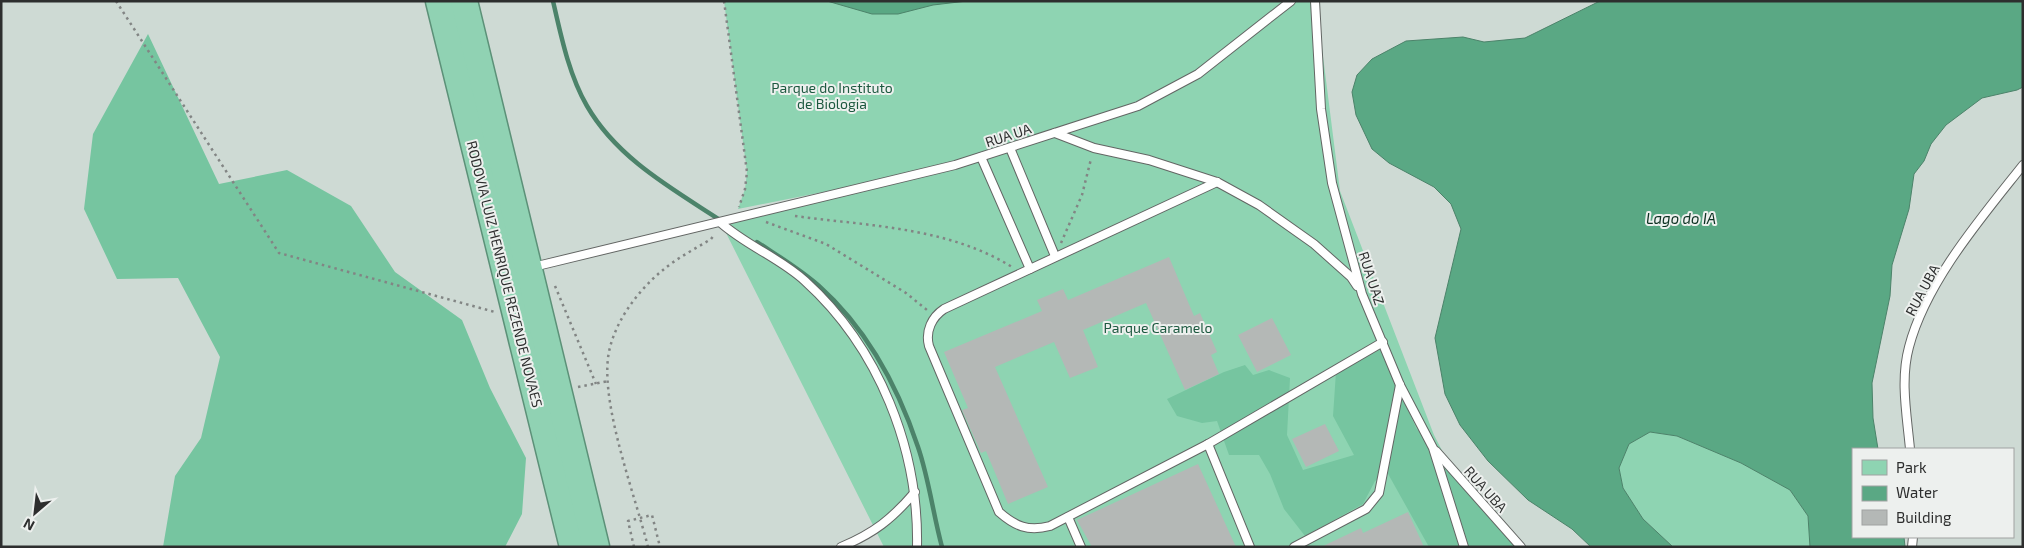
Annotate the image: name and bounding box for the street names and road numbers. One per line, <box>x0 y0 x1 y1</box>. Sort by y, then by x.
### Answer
street label: RUA UA <box>983 120 1033 150</box>
street label: RODOVIA LUIZ HENRIQUE REZENDE NOVAES <box>464 139 546 409</box>
street label: RUA UAZ <box>1355 249 1389 307</box>
street label: RUA UBA <box>1901 261 1943 319</box>
street label: RUA UBA <box>1461 462 1511 516</box>

